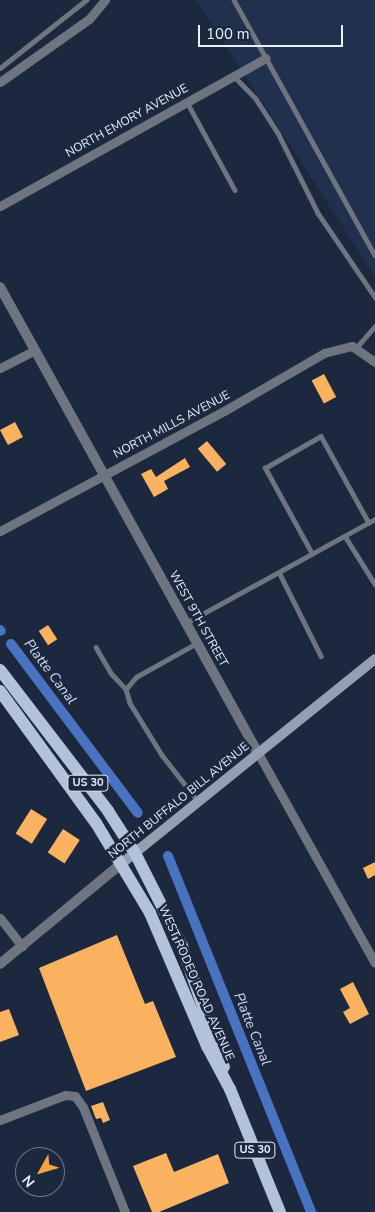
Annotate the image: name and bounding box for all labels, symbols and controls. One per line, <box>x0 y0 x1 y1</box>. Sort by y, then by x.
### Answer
scale bar <box>200 15 345 47</box>
text: 100 m <box>206 24 250 44</box>
street label: NORTH EMORY AVENUE <box>63 81 191 161</box>
street label: NORTH MILLS AVENUE <box>111 388 233 462</box>
street label: WEST 9TH STREET <box>166 568 230 670</box>
water label: Platte Canal <box>20 636 80 708</box>
street label: NORTH BUFFALO BILL AVENUE <box>106 740 252 862</box>
road number: US 30 <box>67 774 109 791</box>
street label: WEST RODEO ROAD AVENUE <box>155 903 237 1063</box>
water label: Platte Canal <box>230 990 274 1068</box>
road number: US 30 <box>234 1142 276 1158</box>
north arrow <box>15 1147 65 1197</box>
text: N <box>18 1171 39 1191</box>

